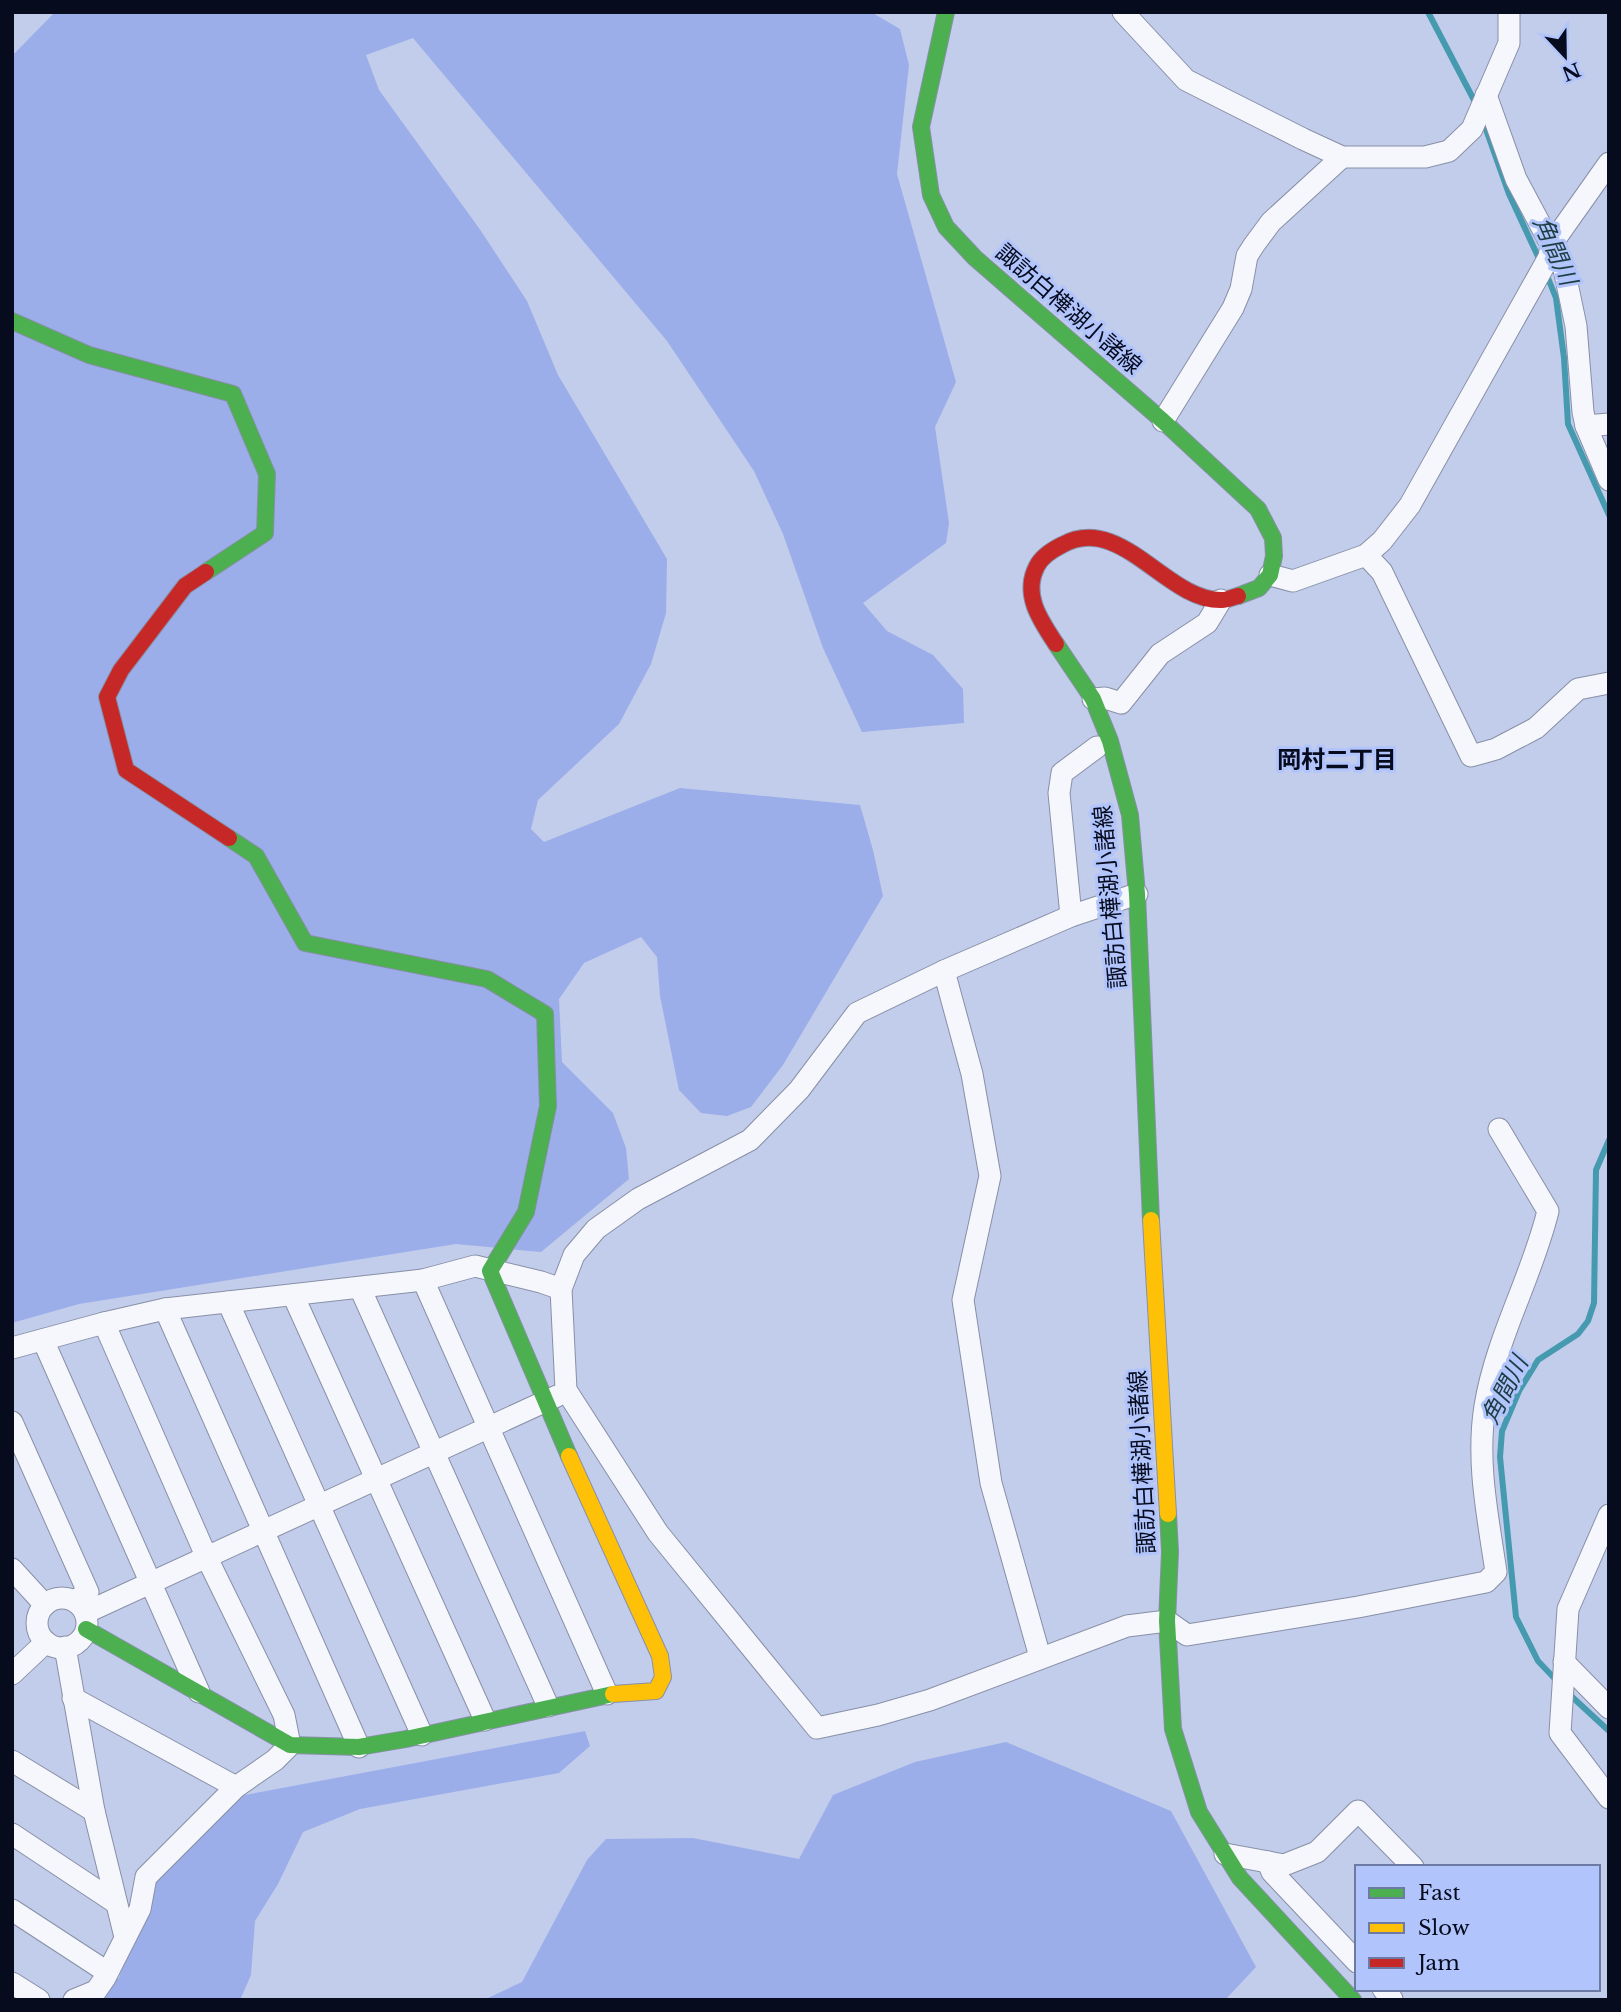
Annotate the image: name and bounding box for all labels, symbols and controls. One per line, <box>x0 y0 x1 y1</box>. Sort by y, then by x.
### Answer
north arrow <box>1530 21 1600 91</box>
text: N <box>1558 57 1584 85</box>
water label: 角間川 <box>1528 212 1585 292</box>
street label: 諏訪白樺湖小諸線 <box>990 238 1148 380</box>
district label: 岡村二丁目 <box>1277 745 1397 774</box>
street label: 諏訪白樺湖小諸線 <box>1088 804 1132 990</box>
water label: 角間川 <box>1475 1348 1535 1428</box>
street label: 諏訪白樺湖小諸線 <box>1123 1369 1161 1555</box>
legend <box>1355 1865 1600 1991</box>
text: Fast <box>1418 1880 1460 1906</box>
text: Slow <box>1418 1915 1470 1941</box>
text: Jam <box>1415 1950 1460 1976</box>

